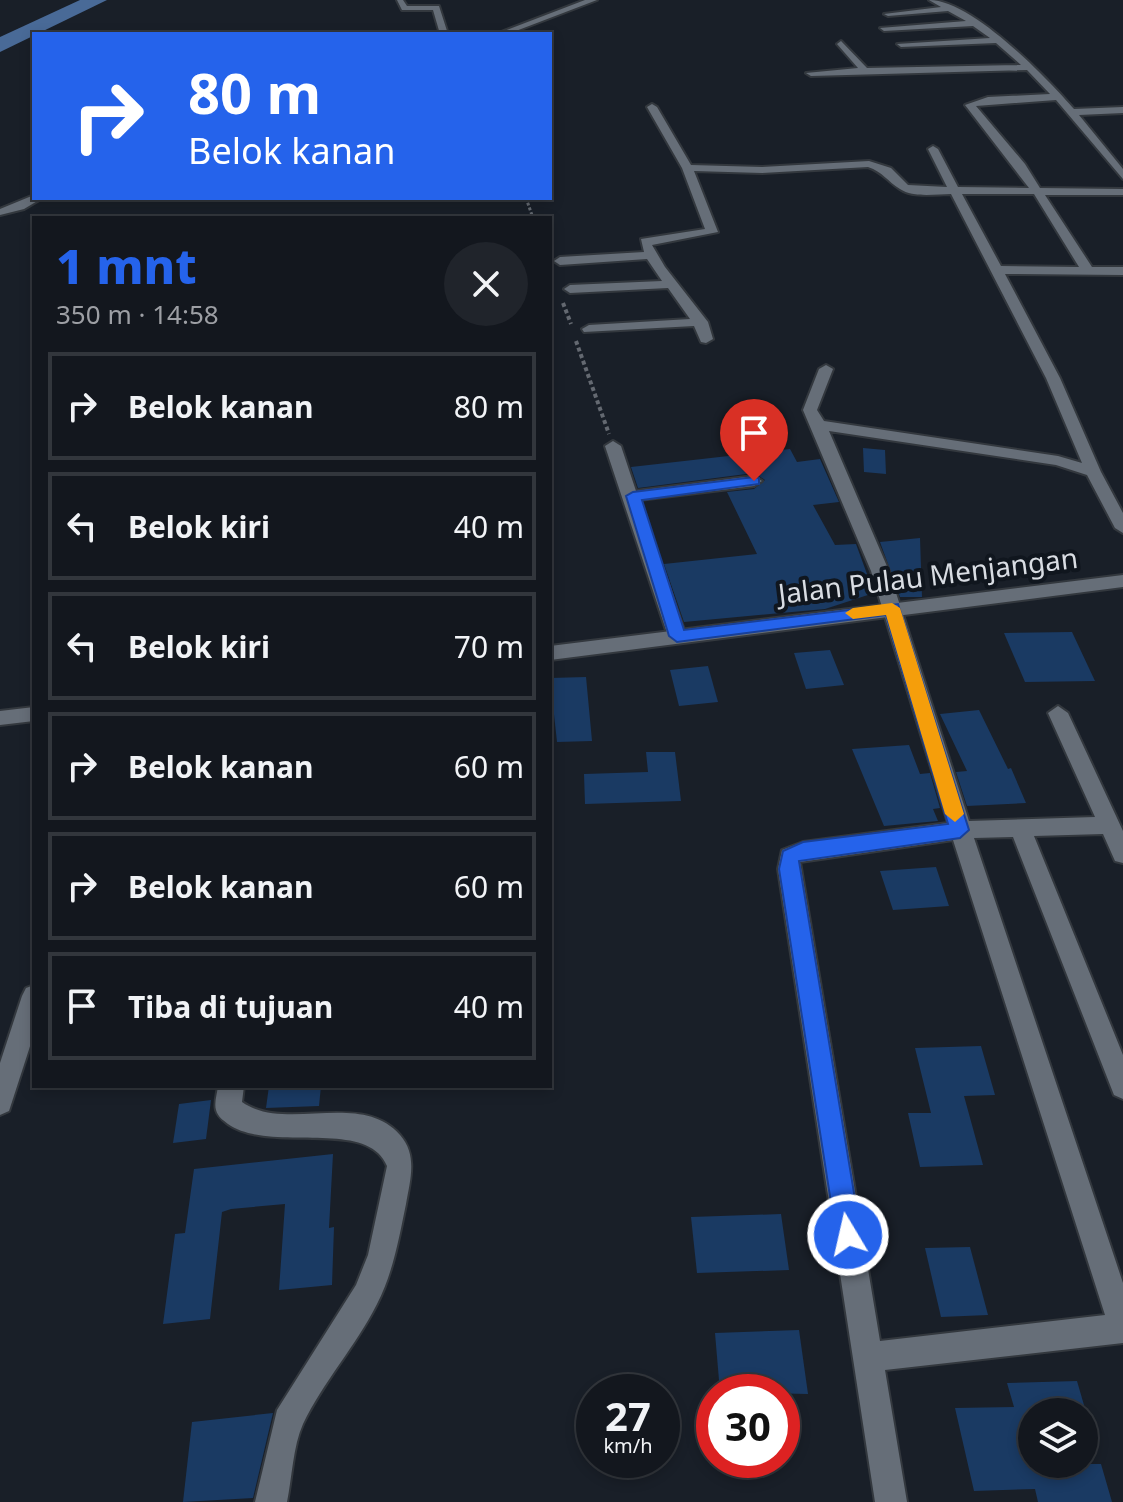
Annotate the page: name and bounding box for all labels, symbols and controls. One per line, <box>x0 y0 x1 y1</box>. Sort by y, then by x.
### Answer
text: 80 m <box>188 54 321 130</box>
icon: right <box>56 64 160 168</box>
text: Belok kanan <box>188 126 395 175</box>
text: 1 mnt <box>56 233 197 298</box>
button: close <box>444 242 528 326</box>
text: 350 m · 14:58 <box>56 296 219 332</box>
icon: right <box>60 384 104 428</box>
text: Belok kanan <box>128 386 314 427</box>
text: 80 m <box>454 386 524 427</box>
pin <box>720 399 788 481</box>
icon: arrive <box>732 411 776 455</box>
icon: left <box>60 504 104 548</box>
text: Belok kiri <box>128 506 270 547</box>
text: 40 m <box>454 506 524 547</box>
street label: Jalan Pulau Menjangan <box>773 538 1080 613</box>
icon: left <box>60 624 104 668</box>
text: Belok kiri <box>128 626 270 667</box>
text: 70 m <box>454 626 524 667</box>
icon: right <box>60 744 104 788</box>
text: Belok kanan <box>128 746 314 787</box>
text: 60 m <box>454 746 524 787</box>
icon: right <box>60 864 104 908</box>
text: Belok kanan <box>128 866 314 907</box>
text: 60 m <box>454 866 524 907</box>
icon: arrive <box>60 984 104 1028</box>
text: Tiba di tujuan <box>128 986 333 1027</box>
text: 40 m <box>454 986 524 1027</box>
position arrow <box>806 1193 890 1277</box>
speed limit sign: 30 <box>696 1374 800 1478</box>
text: 27 <box>605 1388 651 1443</box>
map controls <box>1018 1398 1098 1478</box>
button: layers <box>1018 1398 1098 1478</box>
text: km/h <box>603 1432 653 1459</box>

